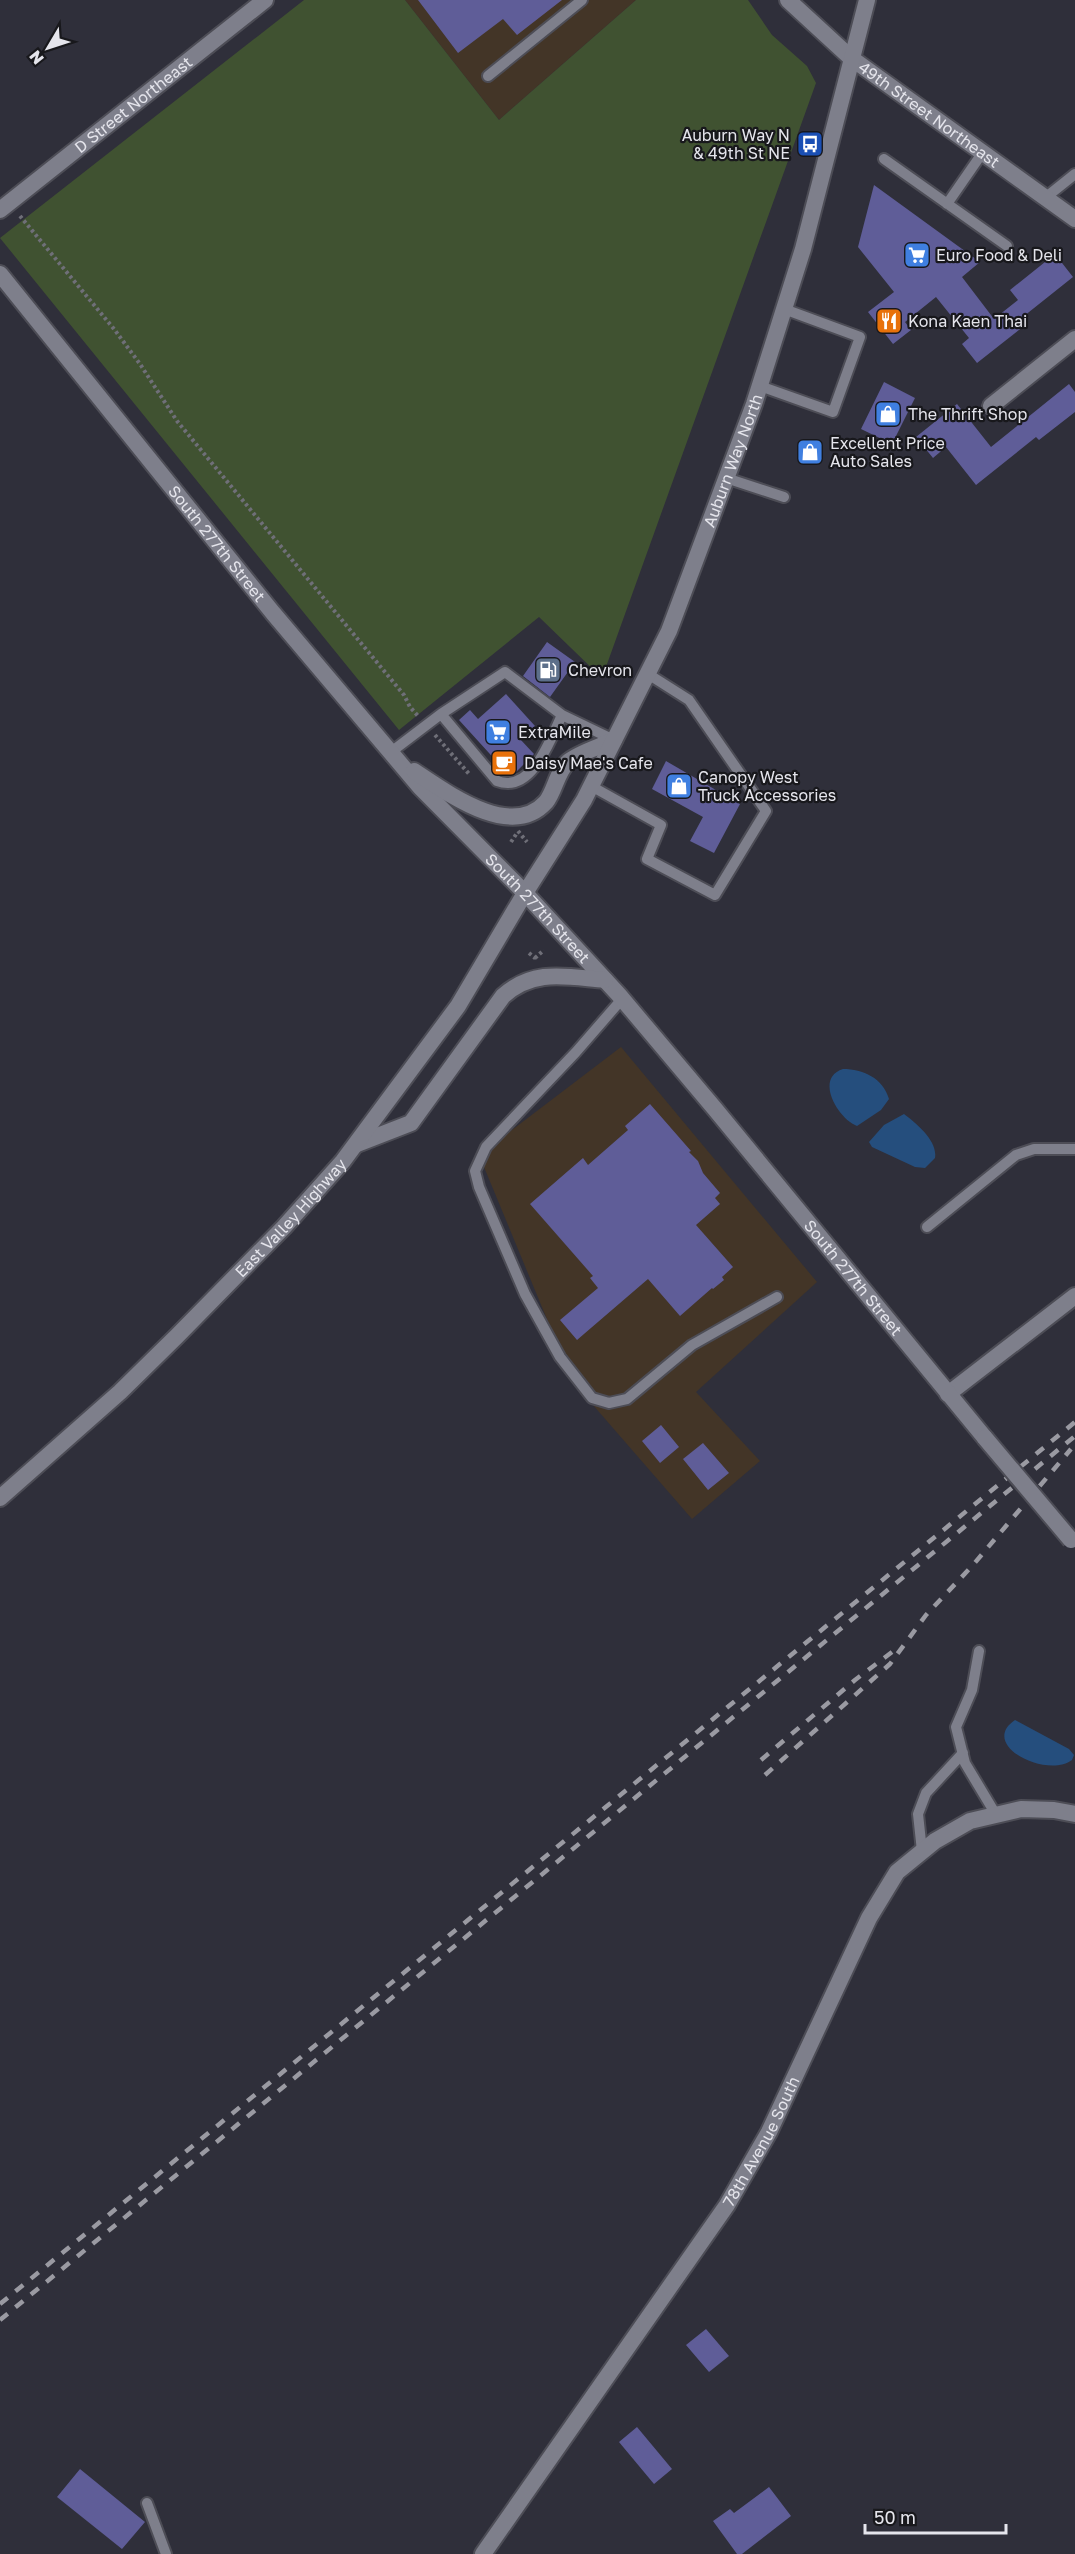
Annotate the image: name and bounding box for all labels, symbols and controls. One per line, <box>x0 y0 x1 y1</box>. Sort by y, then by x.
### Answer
north arrow <box>18 18 78 78</box>
text: N <box>25 46 48 68</box>
street label: D Street Northeast <box>70 52 196 157</box>
street label: 49th Street Northeast <box>855 57 1004 172</box>
place label: Auburn Way N & 49th St NE <box>682 125 790 163</box>
bus stop icon: Auburn Way N & 49th St NE <box>795 129 825 159</box>
supermarket icon: Euro Food & Deli <box>902 240 932 270</box>
place label: Euro Food & Deli <box>936 245 1062 265</box>
restaurant icon: Kona Kaen Thai <box>874 306 904 336</box>
place label: Kona Kaen Thai <box>908 311 1027 331</box>
street label: Auburn Way North <box>699 391 767 530</box>
shop icon: The Thrift Shop <box>873 399 903 429</box>
place label: The Thrift Shop <box>908 404 1027 424</box>
place label: Excellent Price Auto Sales <box>830 433 945 471</box>
shop icon: Excellent Price Auto Sales <box>795 437 825 467</box>
street label: South 277th Street <box>164 481 270 606</box>
fuel station icon: Chevron <box>533 655 563 685</box>
place label: Chevron <box>568 660 632 680</box>
supermarket icon: ExtraMile <box>483 717 513 747</box>
place label: ExtraMile <box>518 722 591 742</box>
cafe icon: Daisy Mae's Cafe <box>489 748 519 778</box>
place label: Daisy Mae's Cafe <box>524 753 653 773</box>
place label: Canopy West Truck Accessories <box>698 767 836 805</box>
shop icon: Canopy West Truck Accessories <box>664 771 694 801</box>
street label: South 277th Street <box>481 849 594 967</box>
street label: East Valley Highway <box>231 1154 351 1281</box>
street label: South 277th Street <box>800 1216 907 1339</box>
street label: 78th Avenue South <box>718 2073 804 2210</box>
scale bar <box>865 2497 1006 2535</box>
text: 50 m <box>874 2506 916 2528</box>

